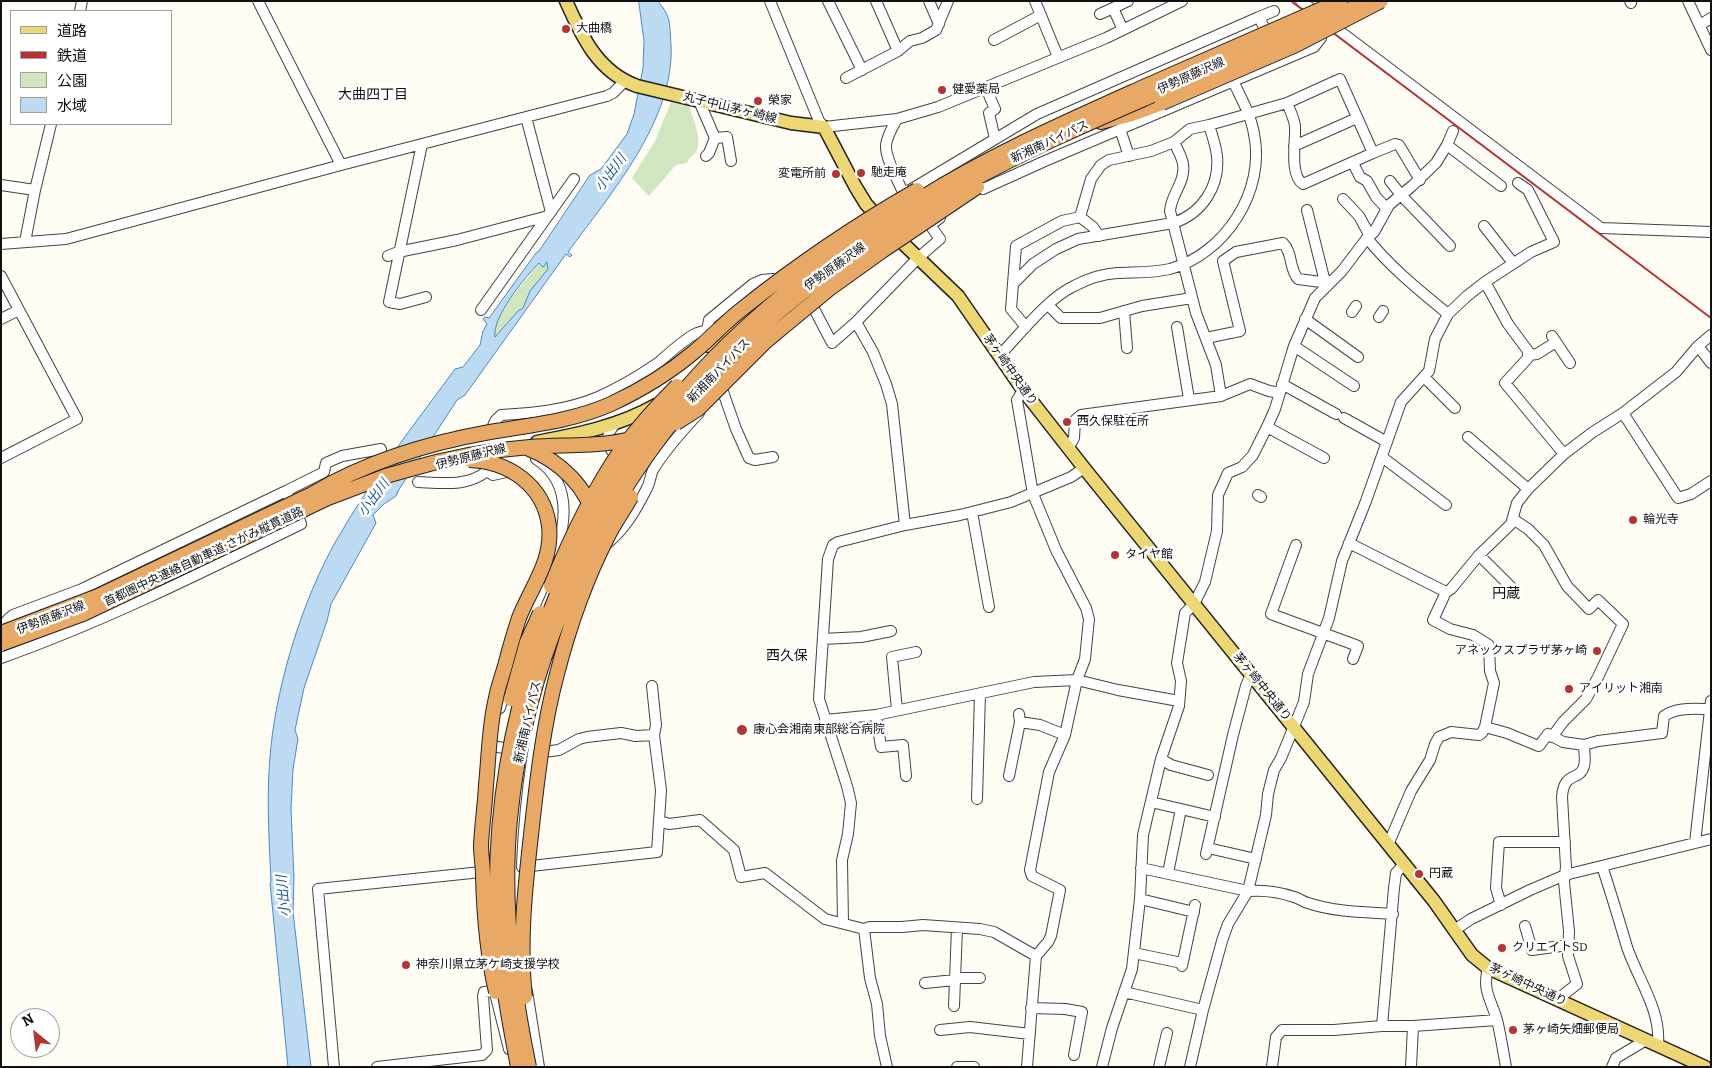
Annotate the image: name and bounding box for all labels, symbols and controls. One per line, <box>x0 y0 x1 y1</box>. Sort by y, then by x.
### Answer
legend <box>10 10 172 125</box>
text: 道路 <box>57 22 87 40</box>
place label: 大曲橋 <box>576 22 612 36</box>
marker: 大曲橋 <box>560 23 572 35</box>
text: 鉄道 <box>57 47 87 65</box>
street label: 伊勢原藤沢線 <box>1155 55 1227 97</box>
text: 公園 <box>57 72 87 90</box>
place label: 健愛薬局 <box>952 83 1000 97</box>
marker: 健愛薬局 <box>936 84 948 96</box>
district label: 大曲四丁目 <box>338 87 408 103</box>
street label: 丸子中山茅ヶ崎線 <box>682 89 778 127</box>
place label: 榮家 <box>768 94 792 108</box>
marker: 榮家 <box>752 95 764 107</box>
text: 水域 <box>57 97 87 115</box>
street label: 新湘南バイパス <box>1009 118 1091 166</box>
water label: 小出川 <box>592 151 630 195</box>
place label: 馳走庵 <box>871 166 907 180</box>
place label: 変電所前 <box>778 167 826 181</box>
marker: 馳走庵 <box>855 167 867 179</box>
marker: 変電所前 <box>830 168 842 180</box>
street label: 伊勢原藤沢線 <box>802 240 868 294</box>
street label: 茅ヶ崎中央通り <box>980 331 1040 409</box>
street label: 新湘南バイパス <box>685 336 753 406</box>
place label: 西久保駐在所 <box>1077 415 1149 429</box>
marker: 西久保駐在所 <box>1061 416 1073 428</box>
street label: 伊勢原藤沢線 <box>434 441 508 473</box>
water label: 小出川 <box>355 476 393 520</box>
street label: 首都圏中央連絡自動車道;さがみ縦貫道路 <box>102 504 306 610</box>
place label: 輪光寺 <box>1643 513 1679 527</box>
marker: 輪光寺 <box>1627 514 1639 526</box>
place label: タイヤ館 <box>1125 548 1173 562</box>
marker: タイヤ館 <box>1109 549 1121 561</box>
district label: 円蔵 <box>1492 586 1520 602</box>
street label: 伊勢原藤沢線 <box>15 598 87 638</box>
place label: アネックスプラザ茅ヶ崎 <box>1455 644 1587 658</box>
marker: アネックスプラザ茅ヶ崎 <box>1591 645 1603 657</box>
district label: 西久保 <box>766 648 808 664</box>
street label: 茅ヶ崎中央通り <box>1230 650 1294 724</box>
street label: 新湘南バイパス <box>512 679 544 765</box>
place label: アイリット湘南 <box>1579 682 1663 696</box>
marker: アイリット湘南 <box>1563 683 1575 695</box>
marker: 康心会湘南東部総合病院 <box>735 723 749 737</box>
place label: 康心会湘南東部総合病院 <box>753 723 885 737</box>
place label: 円蔵 <box>1429 867 1453 881</box>
marker: 円蔵 <box>1413 868 1425 880</box>
water label: 小出川 <box>274 874 294 918</box>
place label: クリエイトSD <box>1512 941 1588 955</box>
marker: クリエイトSD <box>1496 942 1508 954</box>
place label: 神奈川県立茅ケ崎支援学校 <box>416 958 560 972</box>
marker: 神奈川県立茅ケ崎支援学校 <box>400 959 412 971</box>
street label: 茅ヶ崎中央通り <box>1487 961 1569 1009</box>
north arrow <box>10 1008 60 1058</box>
text: N <box>19 1010 37 1030</box>
place label: 茅ヶ崎矢畑郵便局 <box>1523 1023 1619 1037</box>
marker: 茅ヶ崎矢畑郵便局 <box>1507 1024 1519 1036</box>

